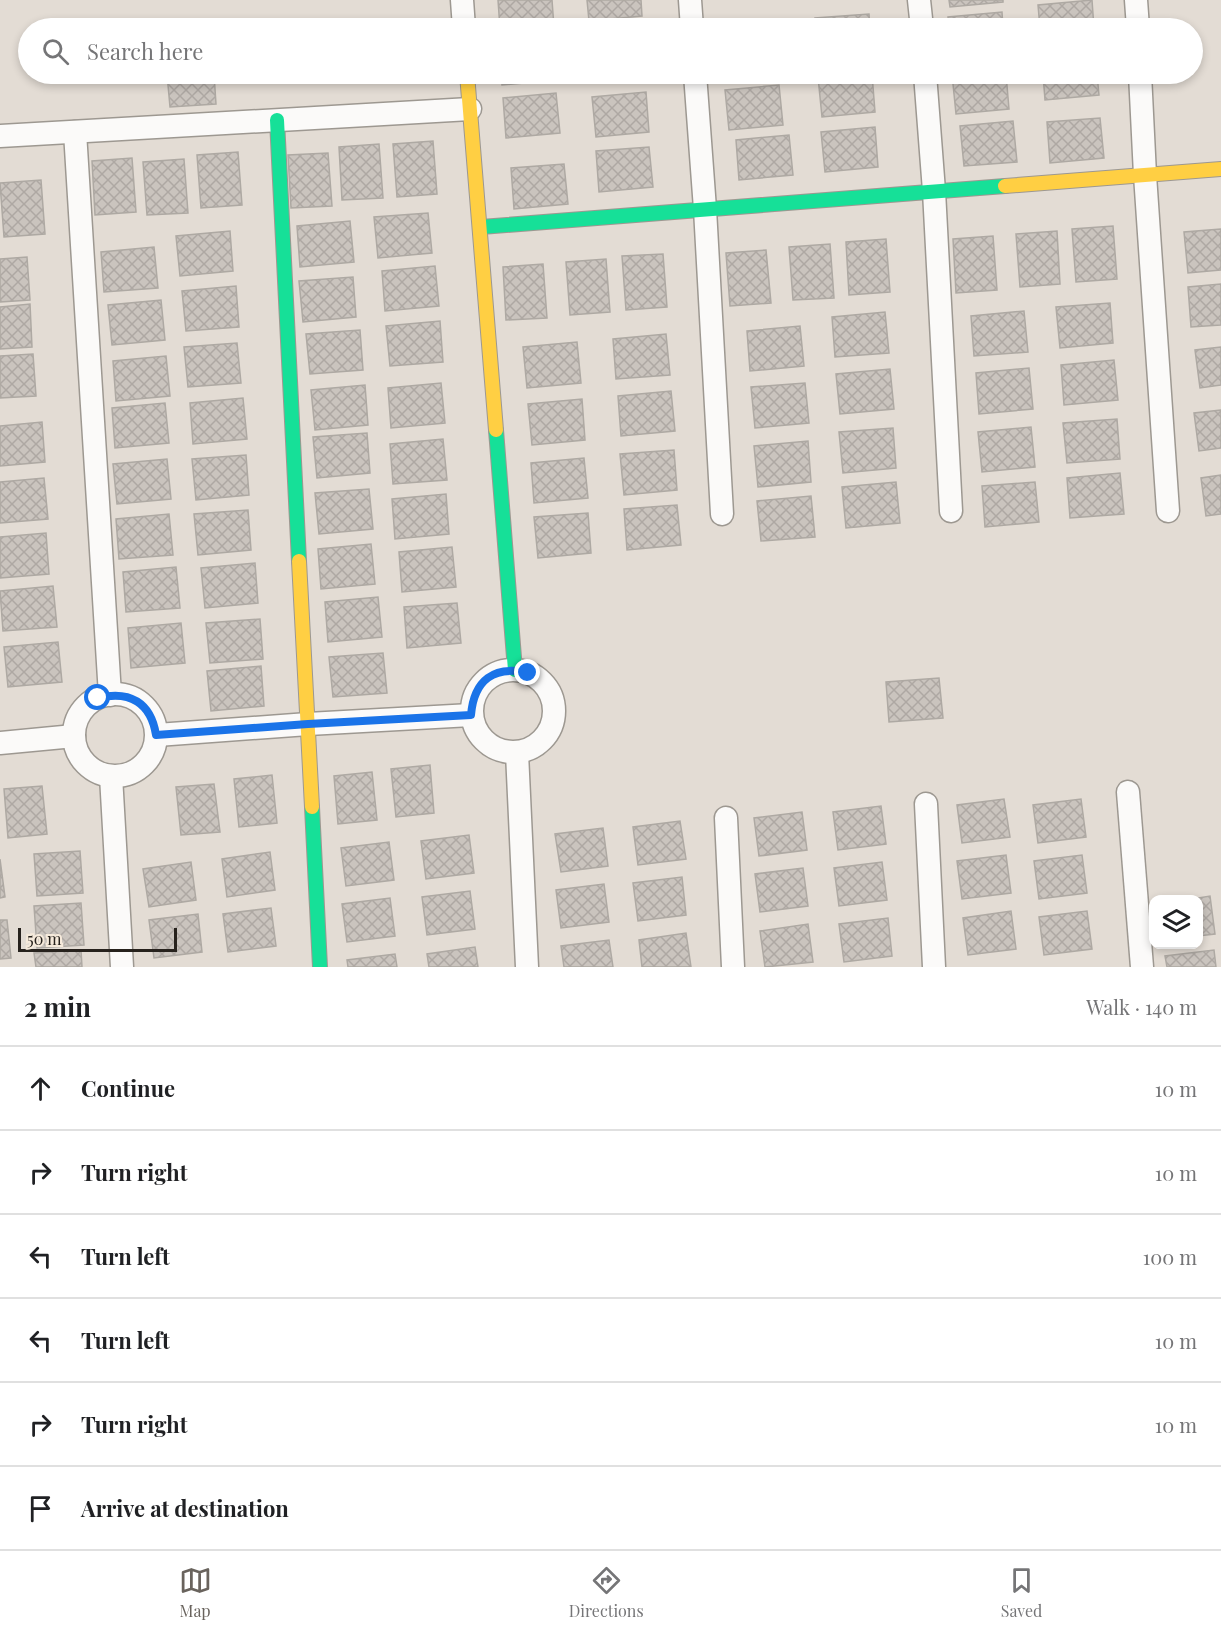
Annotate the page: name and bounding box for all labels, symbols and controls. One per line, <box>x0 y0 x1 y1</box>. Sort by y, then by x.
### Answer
search box <box>18 18 1203 84</box>
icon: search <box>39 35 72 68</box>
text: Search here <box>87 36 203 66</box>
route end <box>514 659 540 685</box>
route start <box>84 684 110 710</box>
map controls <box>1149 895 1203 949</box>
button: layers <box>1149 895 1203 949</box>
scale bar <box>18 925 177 953</box>
text: 50 m <box>27 928 61 949</box>
text: 2 min <box>24 989 91 1024</box>
text: Walk · 140 m <box>1086 993 1197 1020</box>
icon: ahead <box>24 1072 57 1105</box>
text: Continue <box>81 1073 175 1103</box>
text: 10 m <box>1155 1075 1197 1102</box>
icon: right <box>24 1156 57 1189</box>
text: Turn right <box>81 1157 187 1187</box>
text: 10 m <box>1155 1159 1197 1186</box>
icon: left <box>24 1240 57 1273</box>
text: Turn left <box>81 1241 170 1271</box>
text: 100 m <box>1143 1243 1197 1270</box>
icon: left <box>24 1324 57 1357</box>
text: Turn left <box>81 1325 170 1355</box>
text: 10 m <box>1155 1327 1197 1354</box>
icon: right <box>24 1408 57 1441</box>
text: Turn right <box>81 1409 187 1439</box>
text: 10 m <box>1155 1411 1197 1438</box>
icon: arrive <box>24 1492 57 1525</box>
text: Arrive at destination <box>81 1493 289 1523</box>
tab: Map <box>179 1564 212 1621</box>
tab: Directions <box>569 1564 644 1621</box>
tab: Saved <box>1001 1564 1042 1621</box>

